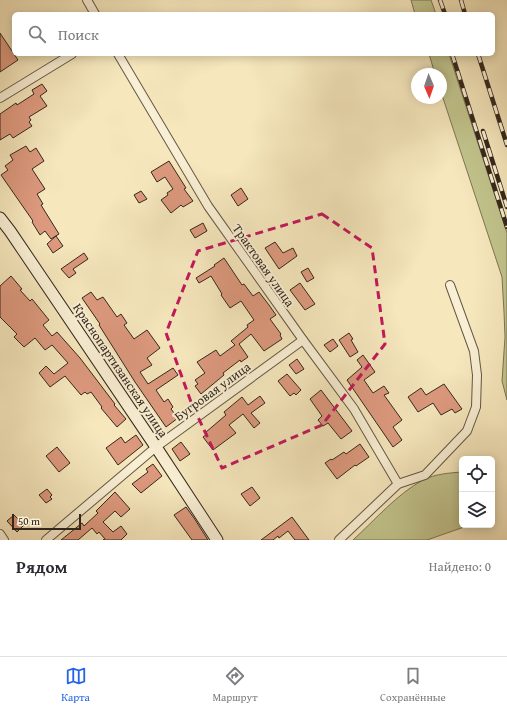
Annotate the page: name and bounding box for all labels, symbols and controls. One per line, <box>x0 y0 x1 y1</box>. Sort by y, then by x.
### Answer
search box <box>12 12 495 56</box>
icon: search <box>26 23 48 45</box>
text: Поиск <box>58 24 99 45</box>
north arrow <box>411 68 447 104</box>
street label: Трактовая улица <box>228 220 300 311</box>
street label: Краснопартизанская улица <box>68 299 173 442</box>
street label: Бугровая улица <box>170 357 255 426</box>
map controls <box>459 456 495 528</box>
button: locate <box>459 456 495 492</box>
button: layers <box>459 492 495 528</box>
scale bar <box>12 512 81 531</box>
text: 50 m <box>18 513 40 529</box>
text: Рядом <box>16 554 67 579</box>
text: Найдено: 0 <box>429 557 491 576</box>
tab: Карта <box>61 665 90 705</box>
tab: Маршрут <box>212 665 257 705</box>
tab: Сохранённые <box>380 665 446 705</box>

